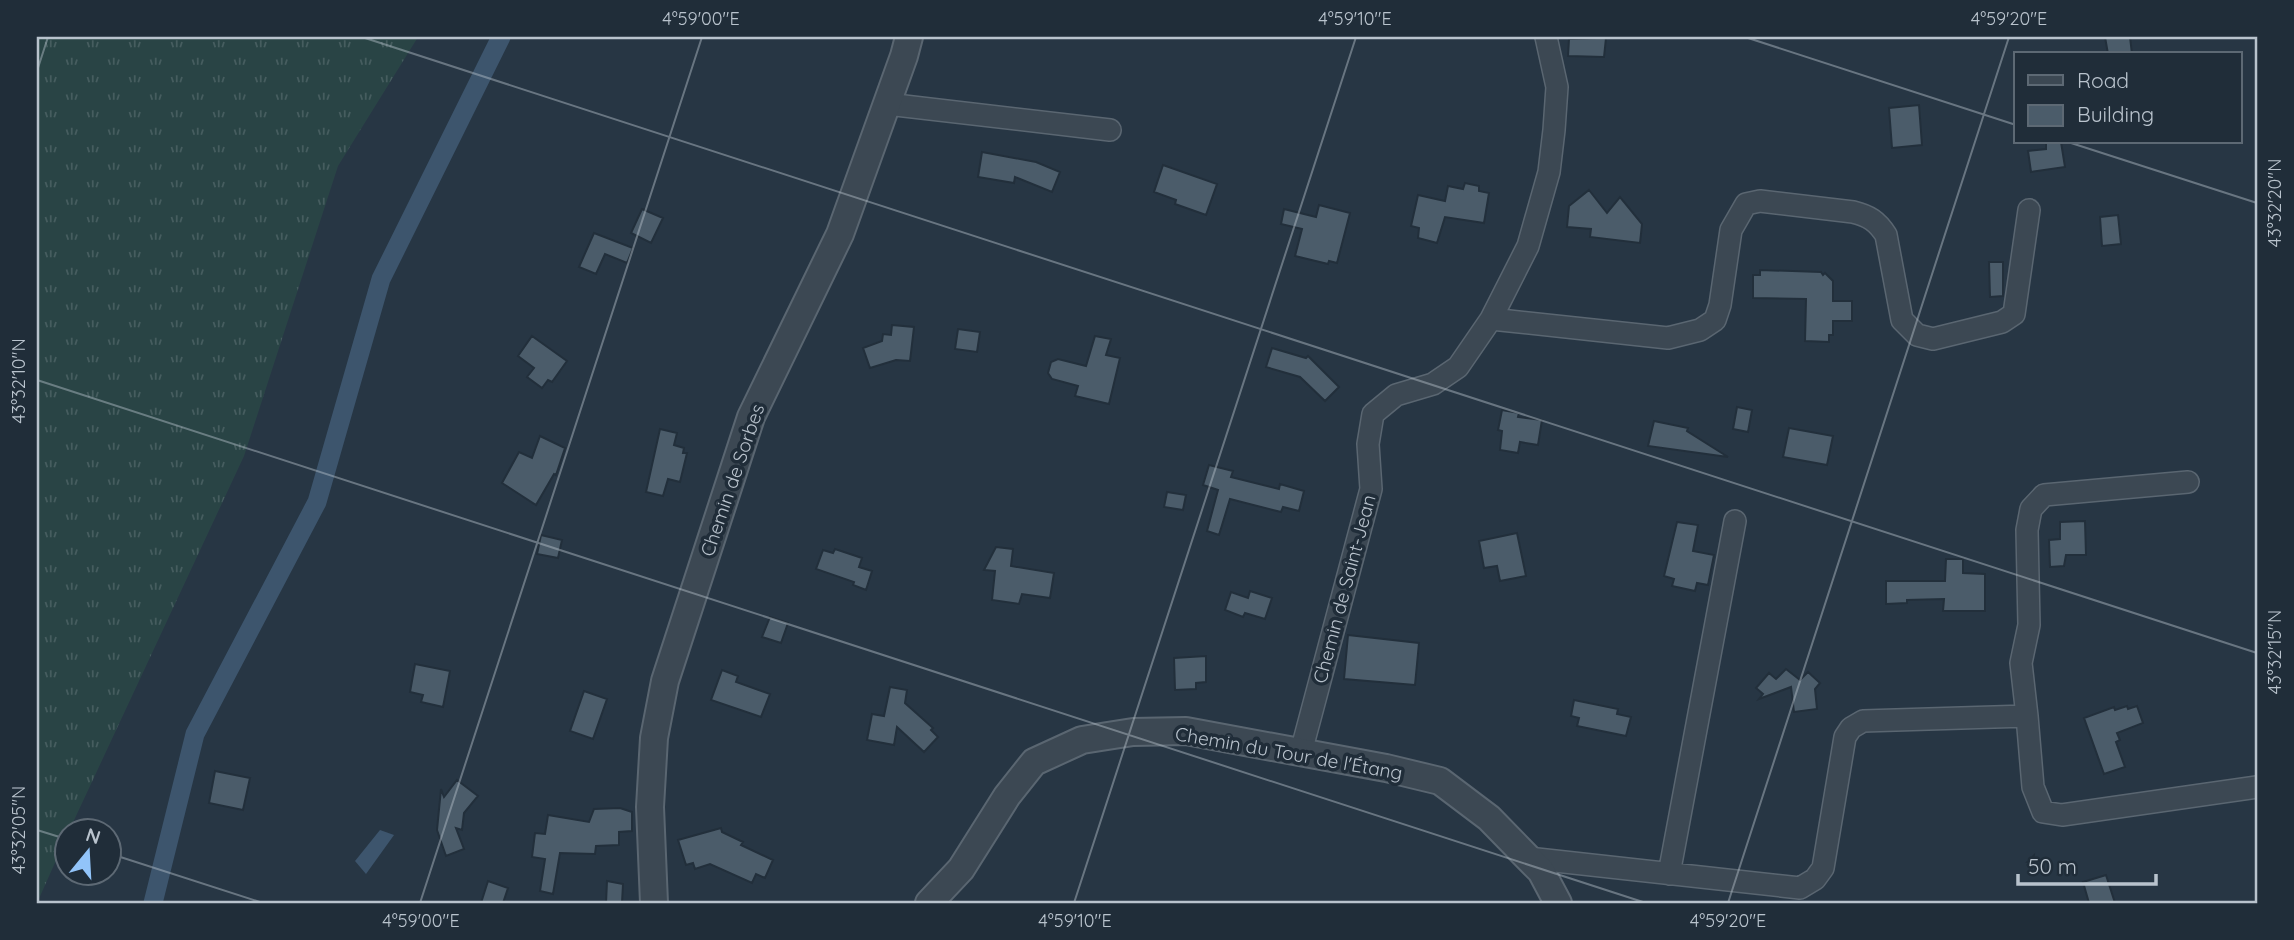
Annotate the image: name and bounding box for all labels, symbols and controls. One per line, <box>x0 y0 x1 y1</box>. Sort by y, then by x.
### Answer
text: 4°59'00"E <box>662 7 740 30</box>
text: 4°59'10"E <box>1318 7 1392 30</box>
text: 4°59'20"E <box>1971 7 2047 30</box>
legend <box>2014 52 2242 144</box>
text: Road <box>2077 67 2129 93</box>
text: Building <box>2077 101 2154 127</box>
text: 43°32'20"N <box>2263 159 2286 247</box>
text: 43°32'10"N <box>7 338 30 424</box>
street label: Chemin de Sorbes <box>695 401 769 559</box>
street label: Chemin de Saint-Jean <box>1307 492 1381 686</box>
text: 43°32'15"N <box>2263 610 2286 694</box>
street label: Chemin du Tour de l'Étang <box>1173 721 1405 785</box>
text: 43°32'05"N <box>7 786 30 874</box>
north arrow <box>52 818 122 888</box>
text: N <box>83 822 104 849</box>
scale bar <box>2018 842 2156 886</box>
text: 50 m <box>2028 853 2077 879</box>
text: 4°59'00"E <box>382 909 460 932</box>
text: 4°59'10"E <box>1038 909 1112 932</box>
text: 4°59'20"E <box>1690 909 1766 932</box>

